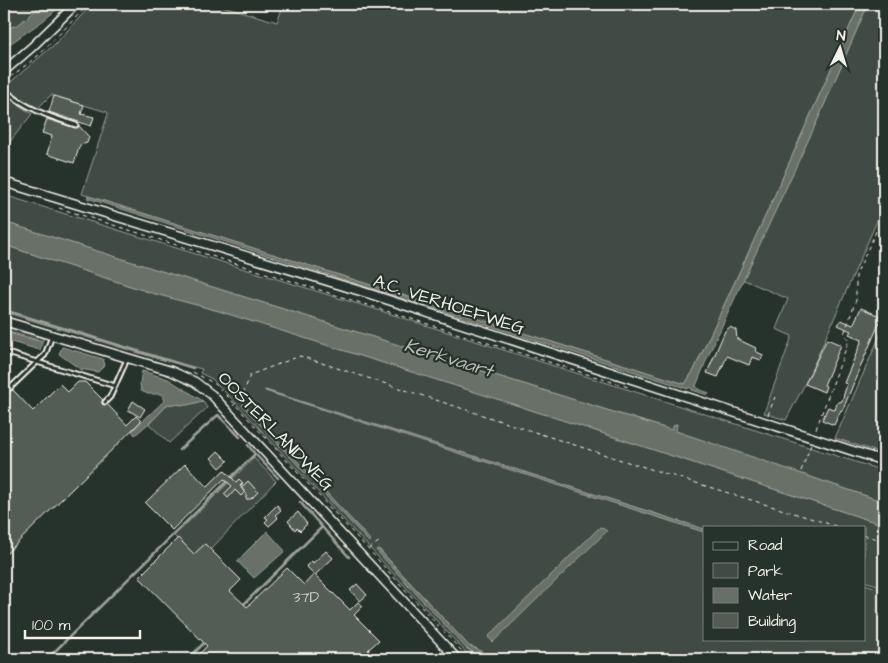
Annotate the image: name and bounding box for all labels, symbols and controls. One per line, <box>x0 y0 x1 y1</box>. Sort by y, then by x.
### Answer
north arrow <box>816 22 866 72</box>
text: N <box>836 26 847 46</box>
street label: A.C. VERHOEFWEG <box>370 268 528 341</box>
water label: Kerkvaart <box>401 332 498 385</box>
street label: OOSTERLANDWEG <box>212 366 340 497</box>
legend <box>703 526 866 640</box>
text: Road <box>748 535 783 556</box>
text: Park <box>748 561 783 582</box>
text: Water <box>748 585 792 606</box>
house number: 37D <box>293 587 320 608</box>
scale bar <box>25 608 140 640</box>
text: Building <box>748 611 796 633</box>
text: 100 m <box>32 615 71 636</box>

